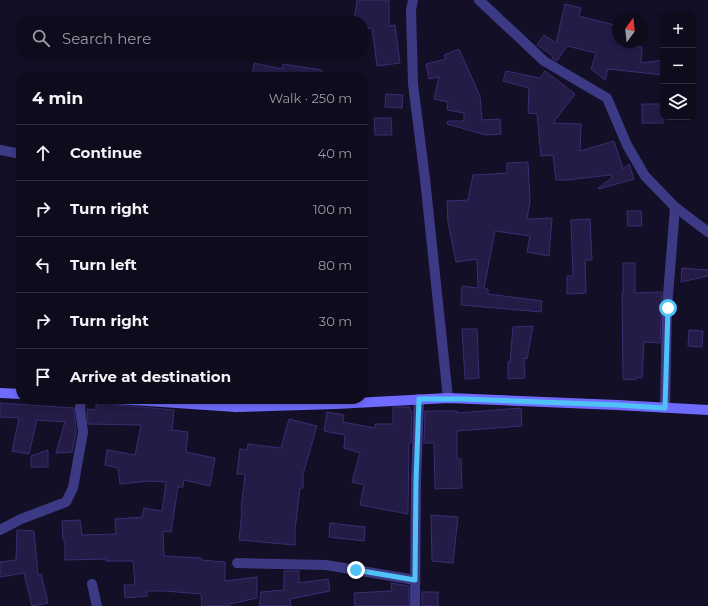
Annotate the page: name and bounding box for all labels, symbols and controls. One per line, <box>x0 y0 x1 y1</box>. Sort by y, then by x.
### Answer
north arrow <box>612 12 648 48</box>
map controls <box>660 12 696 120</box>
button: + <box>660 12 696 48</box>
search box <box>16 16 368 60</box>
icon: search <box>30 27 52 49</box>
text: Search here <box>62 29 151 48</box>
button: − <box>660 48 696 84</box>
button: layers <box>660 84 696 120</box>
text: 4 min <box>32 88 83 108</box>
text: Walk · 250 m <box>269 90 352 106</box>
icon: ahead <box>32 142 54 164</box>
text: Continue <box>70 143 142 162</box>
text: 40 m <box>318 145 352 161</box>
icon: right <box>32 198 54 220</box>
text: Turn right <box>70 199 149 218</box>
text: 100 m <box>313 201 352 217</box>
icon: left <box>32 254 54 276</box>
text: Turn left <box>70 255 137 274</box>
text: 80 m <box>318 257 352 273</box>
route start <box>659 299 677 317</box>
icon: right <box>32 310 54 332</box>
text: Turn right <box>70 311 149 330</box>
text: 30 m <box>319 313 352 329</box>
icon: arrive <box>32 366 54 388</box>
text: Arrive at destination <box>70 367 231 386</box>
route end <box>347 561 365 579</box>

